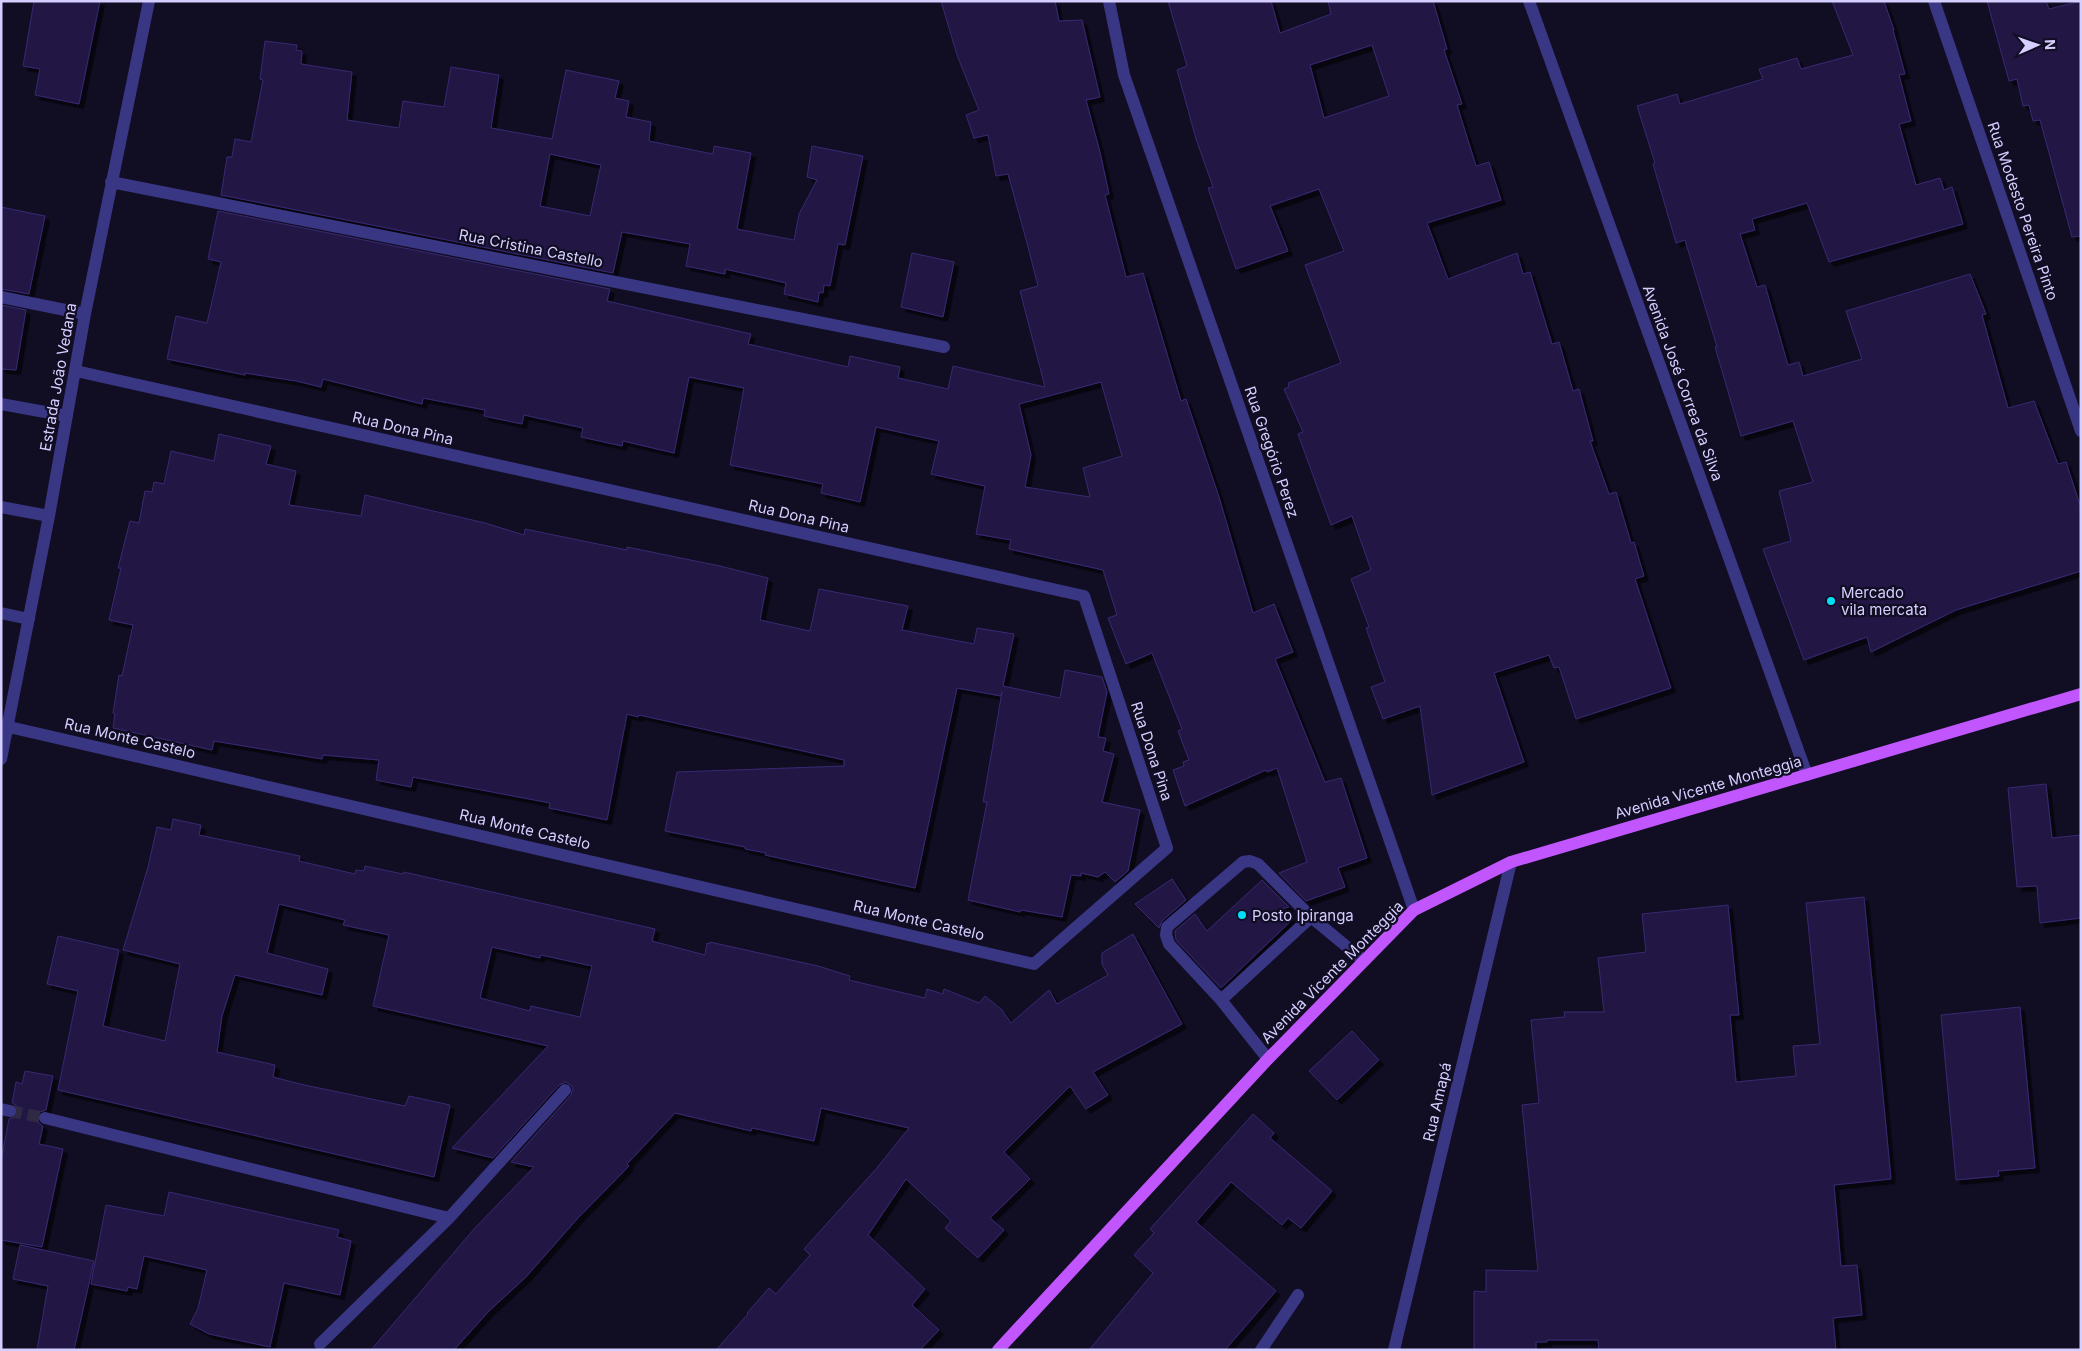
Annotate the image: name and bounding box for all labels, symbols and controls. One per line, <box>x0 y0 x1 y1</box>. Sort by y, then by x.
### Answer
north arrow <box>2012 20 2062 70</box>
text: N <box>2042 39 2059 50</box>
street label: Rua Modesto Pereira Pinto <box>1983 119 2063 303</box>
street label: Rua Cristina Castello <box>457 225 605 271</box>
street label: Avenida José Correa da Silva <box>1639 282 1727 484</box>
street label: Estrada João Vedana <box>36 301 80 453</box>
street label: Rua Gregório Perez <box>1241 384 1303 520</box>
street label: Rua Dona Pina <box>351 407 455 449</box>
street label: Rua Dona Pina <box>747 495 851 537</box>
place label: Mercado vila mercata <box>1841 583 1927 619</box>
marker: Mercado vila mercata <box>1825 595 1837 607</box>
street label: Rua Dona Pina <box>1127 699 1177 803</box>
street label: Rua Monte Castelo <box>63 714 197 762</box>
street label: Avenida Vicente Monteggia <box>1612 751 1804 823</box>
street label: Rua Monte Castelo <box>458 805 592 853</box>
street label: Rua Monte Castelo <box>852 896 986 944</box>
street label: Avenida Vicente Monteggia <box>1257 897 1407 1047</box>
place label: Posto Ipiranga <box>1252 906 1354 925</box>
marker: Posto Ipiranga <box>1236 909 1248 921</box>
street label: Rua Amapá <box>1419 1060 1455 1144</box>

